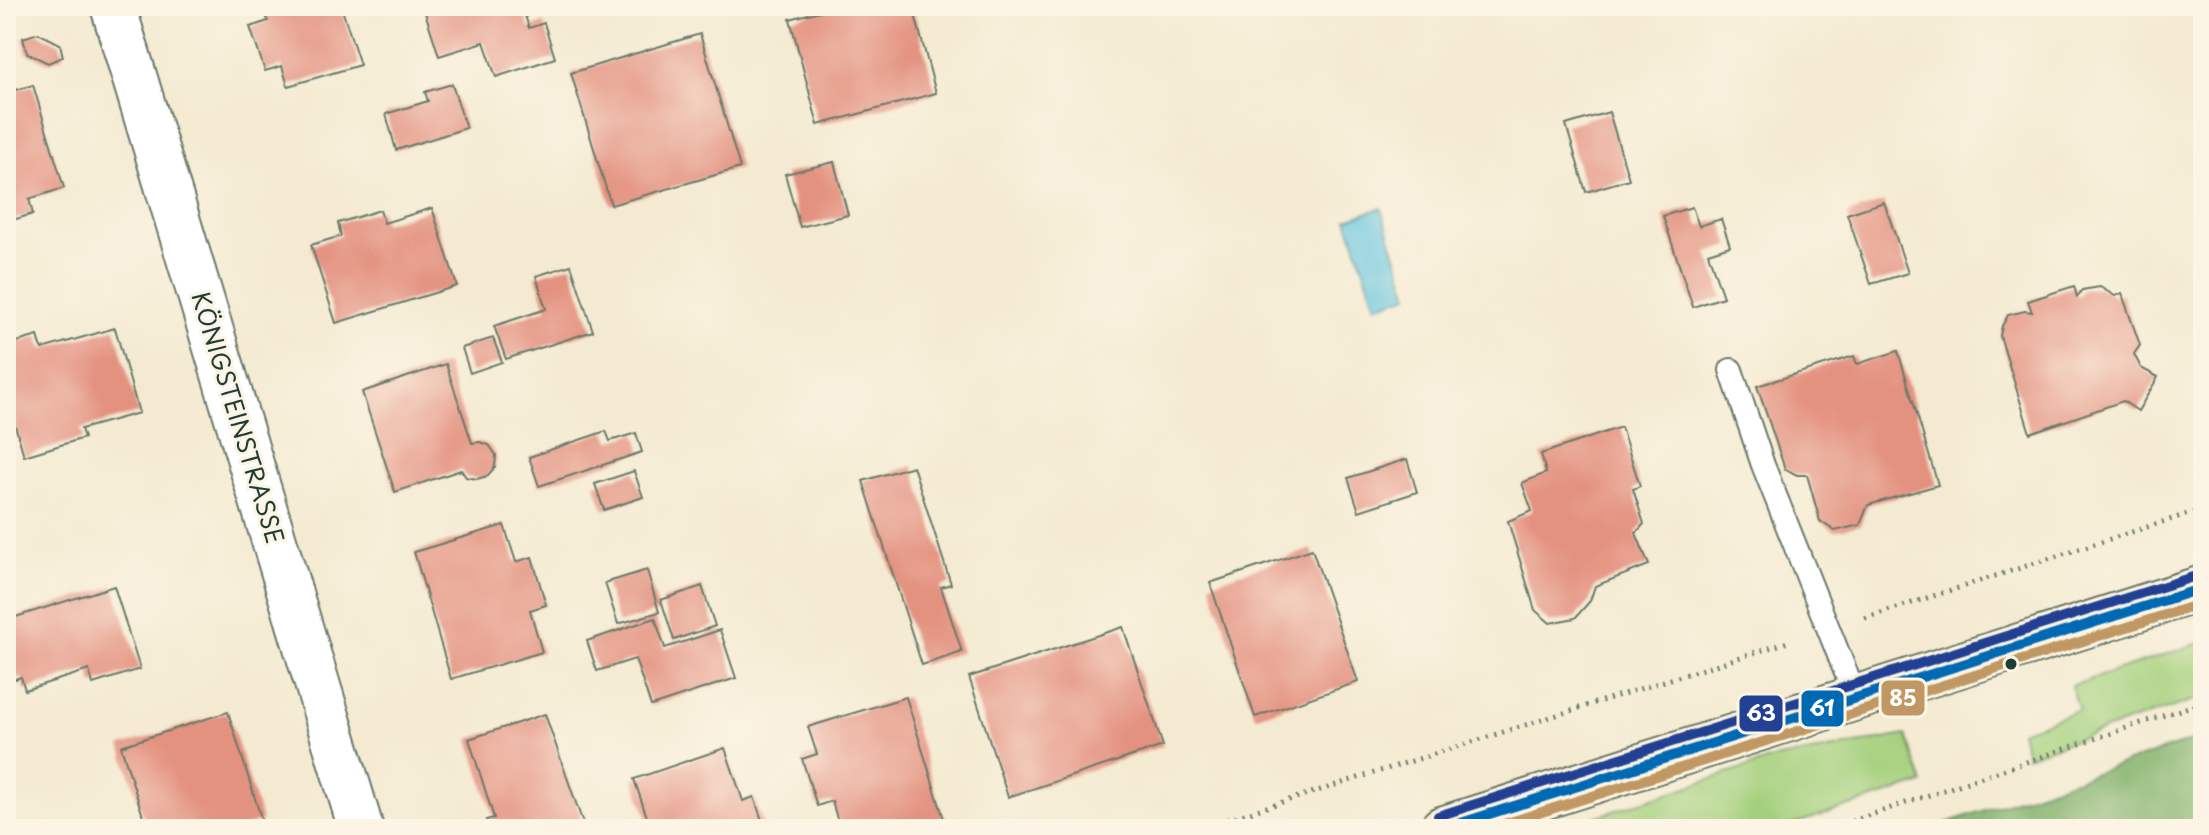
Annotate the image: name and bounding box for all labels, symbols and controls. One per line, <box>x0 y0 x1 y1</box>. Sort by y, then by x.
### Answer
street label: KÖNIGSTEINSTRASSE <box>183 287 294 548</box>
unlabelled marker <box>2003 656 2019 672</box>
line badge: 85 <box>1880 679 1926 717</box>
text: 85 <box>1889 680 1917 713</box>
line badge: 61 <box>1800 689 1845 728</box>
text: 61 <box>1809 690 1835 723</box>
line badge: 63 <box>1738 694 1784 733</box>
text: 63 <box>1746 695 1776 728</box>

